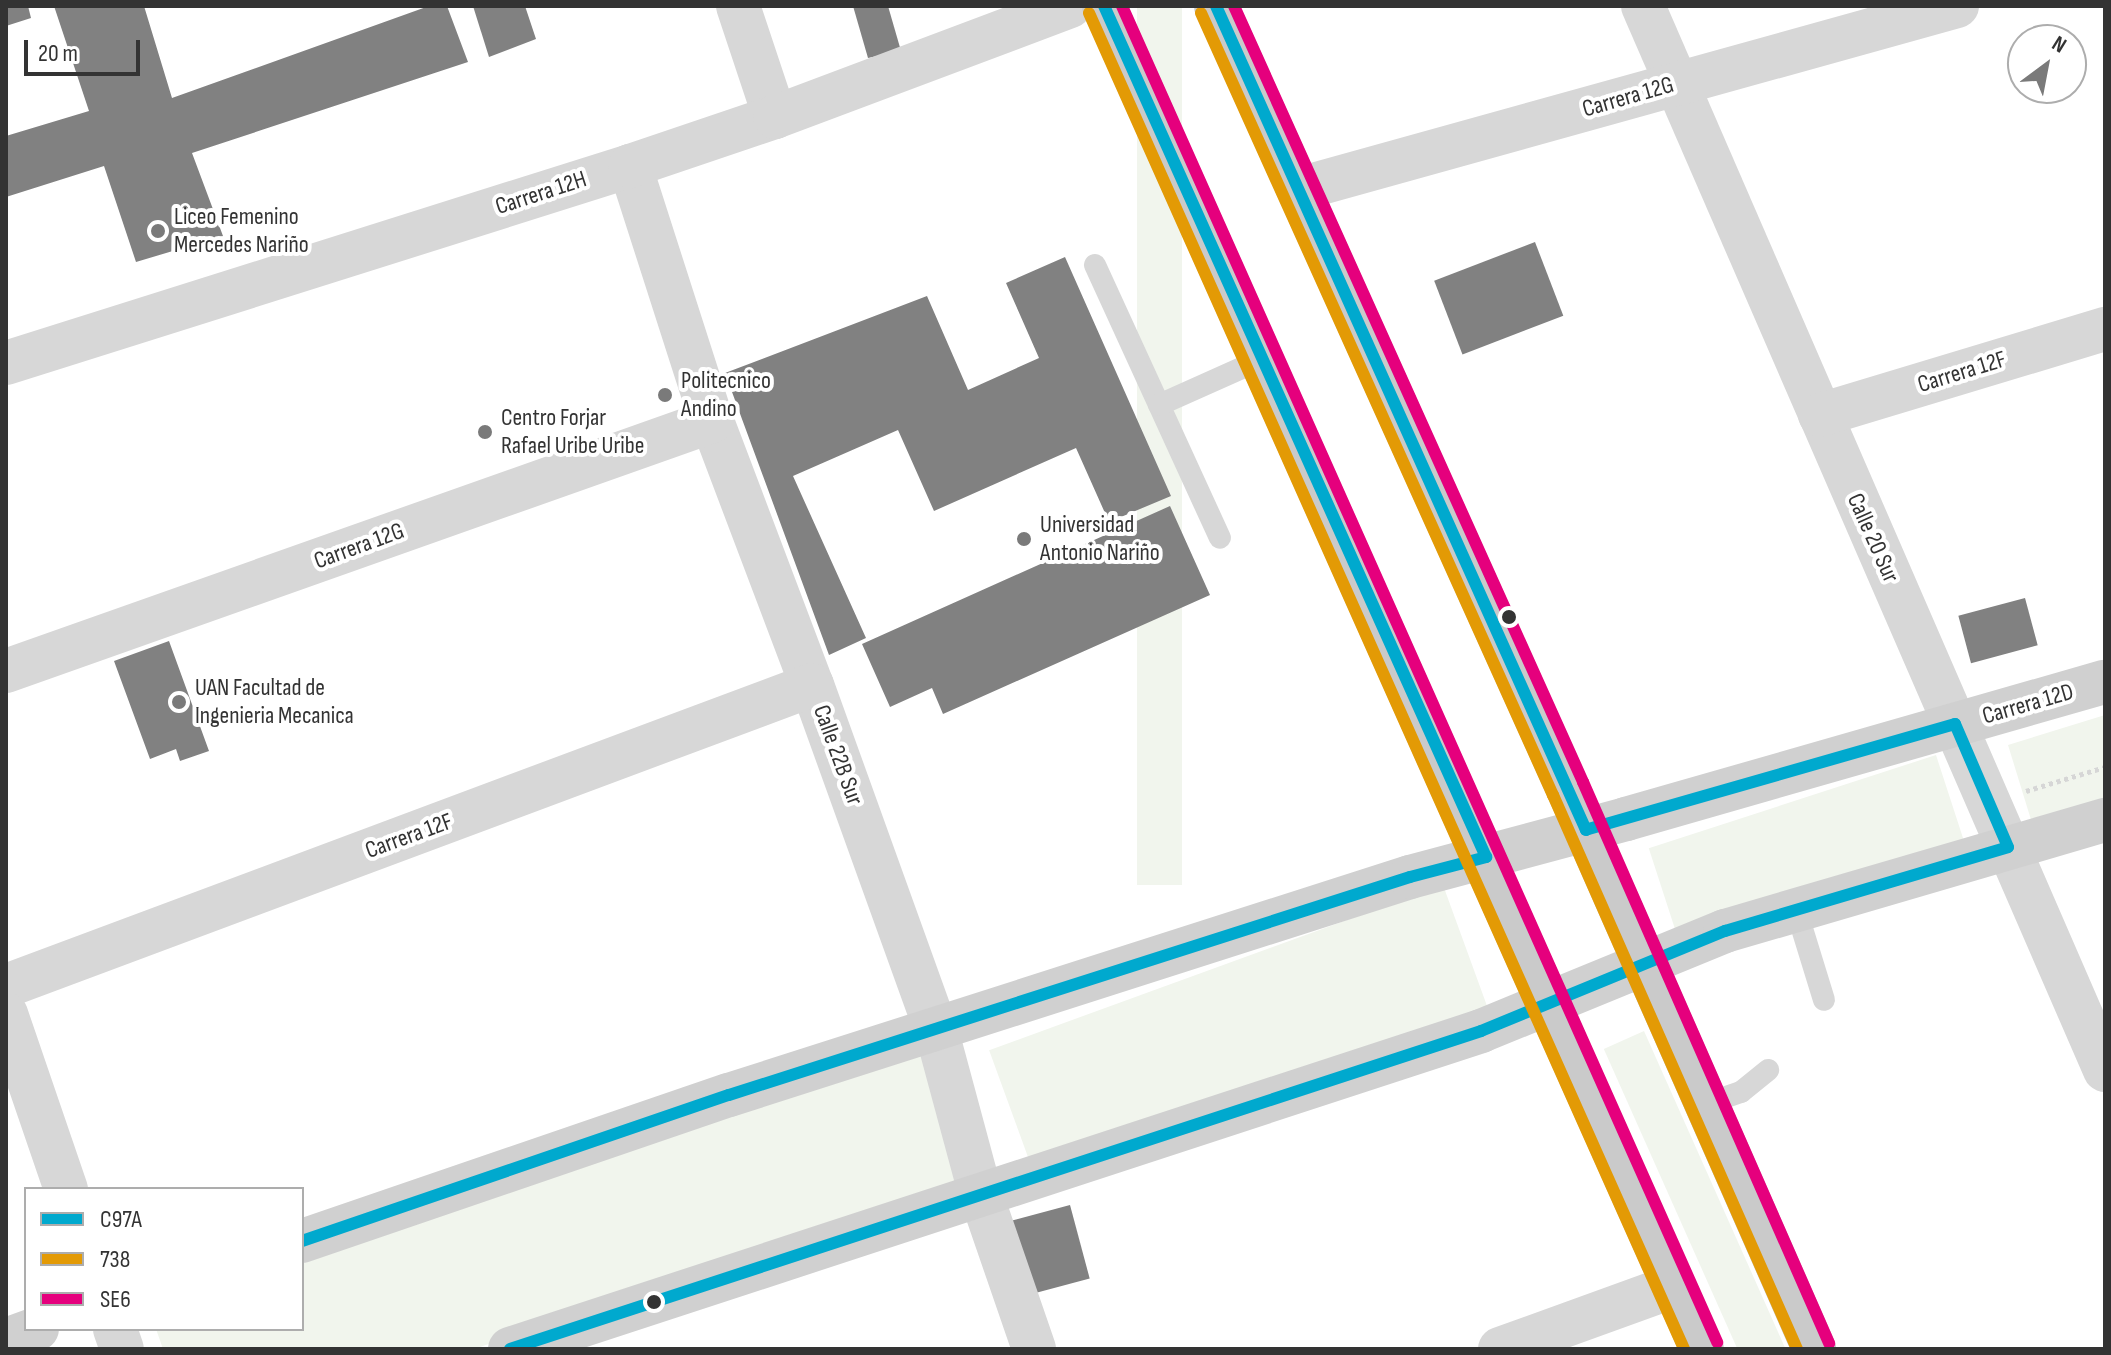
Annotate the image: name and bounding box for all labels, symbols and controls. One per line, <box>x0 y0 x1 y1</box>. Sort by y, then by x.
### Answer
scale bar <box>28 24 144 74</box>
north arrow <box>2007 24 2087 104</box>
text: N <box>2047 30 2071 59</box>
text: 20 m <box>38 39 78 68</box>
street label: Carrera 12G <box>1579 70 1677 124</box>
street label: Carrera 12H <box>492 165 590 221</box>
place label: Liceo Femenino Mercedes Nariño <box>174 203 309 259</box>
marker: Liceo Femenino Mercedes Nariño <box>149 222 167 240</box>
street label: Carrera 12F <box>1914 345 2010 399</box>
place label: Politecnico Andino <box>681 367 771 423</box>
marker: Politecnico Andino <box>656 386 674 404</box>
place label: Centro Forjar Rafael Uribe Uribe <box>501 404 644 460</box>
marker: Centro Forjar Rafael Uribe Uribe <box>476 423 494 441</box>
street label: Calle 20 Sur <box>1841 489 1905 587</box>
place label: Universidad Antonio Nariño <box>1040 511 1160 567</box>
street label: Carrera 12G <box>310 516 408 576</box>
marker: Universidad Antonio Nariño <box>1015 530 1033 548</box>
unlabelled marker <box>1501 609 1517 625</box>
place label: UAN Facultad de Ingenieria Mecanica <box>195 674 354 730</box>
street label: Carrera 12D <box>1979 677 2077 731</box>
marker: UAN Facultad de Ingenieria Mecanica <box>170 693 188 711</box>
street label: Calle 22B Sur <box>807 701 869 809</box>
street label: Carrera 12F <box>361 807 457 865</box>
legend <box>24 1187 304 1331</box>
text: C97A <box>100 1205 142 1234</box>
text: 738 <box>100 1245 130 1274</box>
text: SE6 <box>100 1285 131 1314</box>
unlabelled marker <box>646 1294 662 1310</box>

